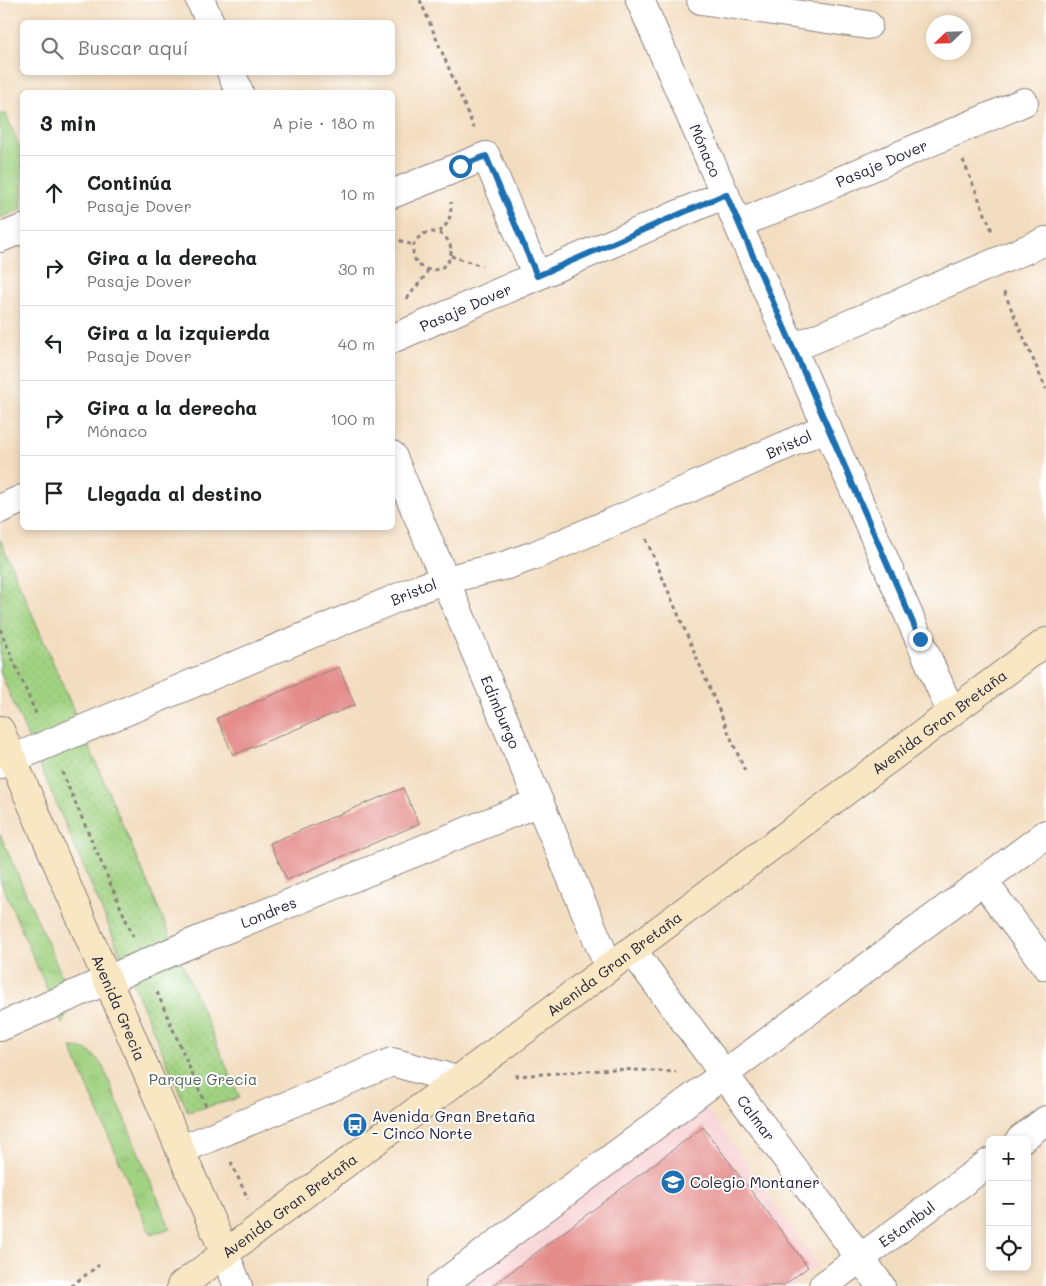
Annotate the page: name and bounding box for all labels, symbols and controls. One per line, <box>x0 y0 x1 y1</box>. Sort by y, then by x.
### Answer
north arrow <box>926 15 971 60</box>
search box <box>20 20 395 75</box>
icon: search <box>38 34 66 62</box>
text: Buscar aquí <box>78 35 188 60</box>
text: 3 min <box>40 109 96 136</box>
text: A pie · 180 m <box>272 112 375 133</box>
street label: Mónaco <box>685 120 726 180</box>
street label: Pasaje Dover <box>832 134 931 192</box>
route start <box>449 155 472 178</box>
text: Continúa <box>87 170 172 195</box>
icon: ahead <box>40 179 68 207</box>
text: 10 m <box>340 183 375 204</box>
text: Pasaje Dover <box>87 195 192 216</box>
text: Gira a la derecha <box>87 245 257 270</box>
icon: right <box>40 254 68 282</box>
text: 30 m <box>338 258 375 279</box>
text: Pasaje Dover <box>87 270 192 291</box>
street label: Pasaje Dover <box>416 278 514 336</box>
text: Gira a la izquierda <box>87 320 270 345</box>
icon: left <box>40 329 68 357</box>
text: 40 m <box>338 333 375 354</box>
text: Pasaje Dover <box>87 345 192 366</box>
text: Gira a la derecha <box>87 395 257 420</box>
icon: right <box>40 404 68 432</box>
text: 100 m <box>330 408 375 429</box>
text: Mónaco <box>87 420 147 441</box>
street label: Bristol <box>763 425 815 463</box>
icon: arrive <box>40 479 68 507</box>
text: Llegada al destino <box>87 481 262 506</box>
street label: Bristol <box>387 574 439 610</box>
route end <box>909 628 932 651</box>
street label: Avenida Gran Bretaña <box>867 665 1011 779</box>
street label: Edimburgo <box>477 672 525 752</box>
street label: Londres <box>237 892 299 932</box>
street label: Avenida Gran Bretaña <box>543 907 686 1020</box>
street label: Avenida Grecia <box>88 951 151 1064</box>
park label: Parque Grecia <box>149 1069 257 1089</box>
street label: Calmar <box>733 1091 780 1145</box>
place label: Avenida Gran Bretaña - Cinco Norte <box>372 1106 536 1143</box>
bus stop icon: Avenida Gran Bretaña - Cinco Norte <box>342 1112 368 1138</box>
map controls <box>986 1136 1031 1271</box>
button: + <box>986 1136 1031 1181</box>
street label: Avenida Gran Bretaña <box>218 1148 361 1262</box>
school or university icon: Colegio Montaner <box>660 1169 686 1195</box>
place label: Colegio Montaner <box>690 1172 820 1192</box>
button: − <box>986 1181 1031 1226</box>
street label: Estambul <box>874 1196 939 1252</box>
button: locate <box>986 1226 1031 1271</box>

